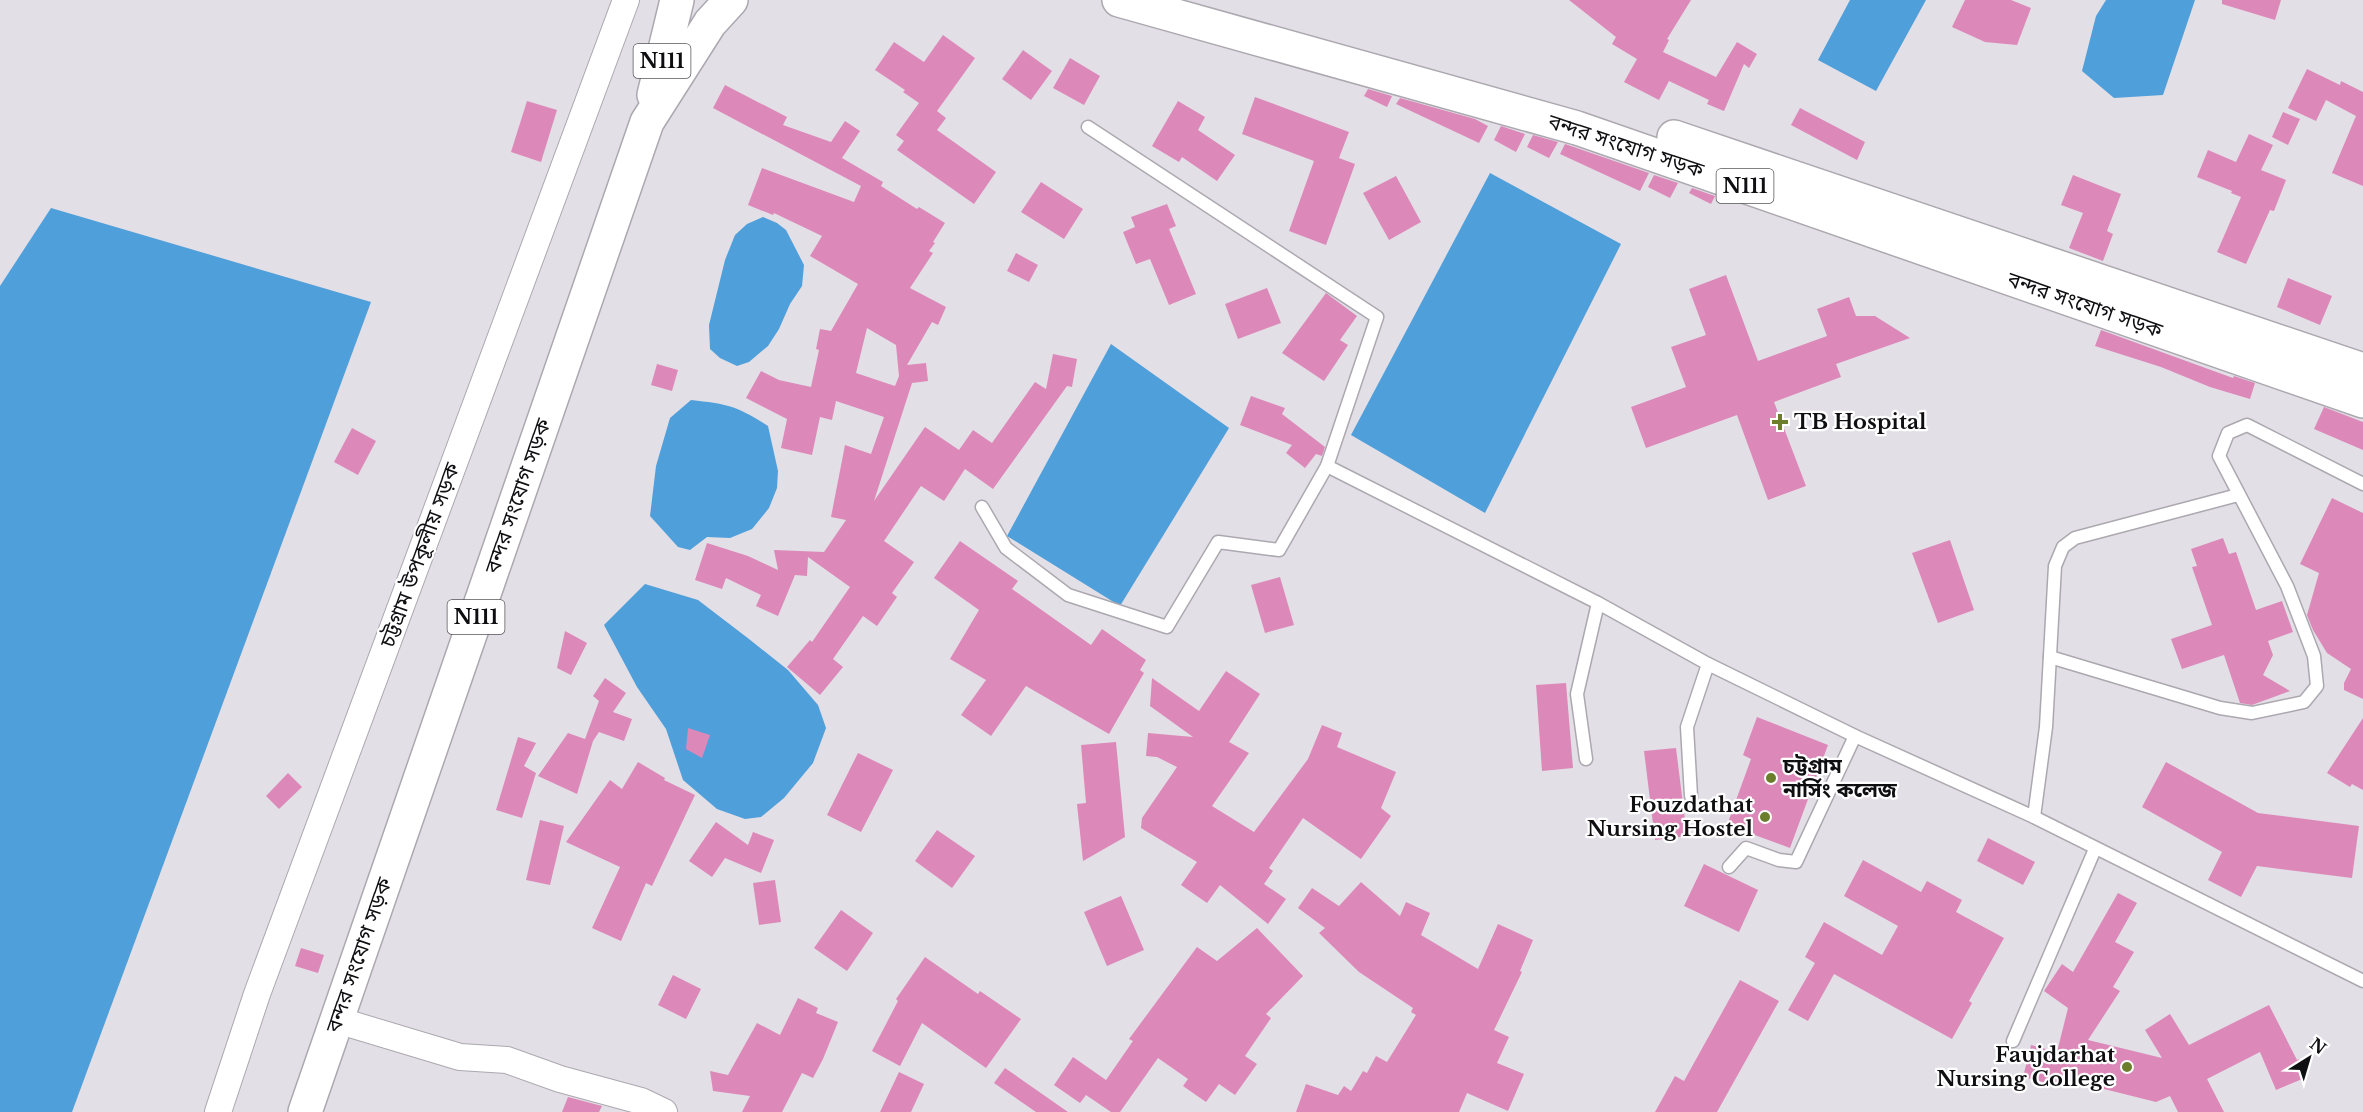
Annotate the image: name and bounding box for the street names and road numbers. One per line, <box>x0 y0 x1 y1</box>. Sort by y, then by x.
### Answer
road number: N111 <box>634 44 690 78</box>
street label: বন্দর সংযোগ সড়ক <box>1544 108 1708 184</box>
road number: N111 <box>1716 169 1774 203</box>
street label: বন্দর সংযোগ সড়ক <box>2003 266 2167 344</box>
street label: বন্দর সংযোগ সড়ক <box>479 414 557 578</box>
street label: চট্টগ্রাম উপকূলীয় সড়ক <box>374 458 466 652</box>
road number: N111 <box>448 600 504 634</box>
street label: বন্দর সংযোগ সড়ক <box>320 873 398 1037</box>

